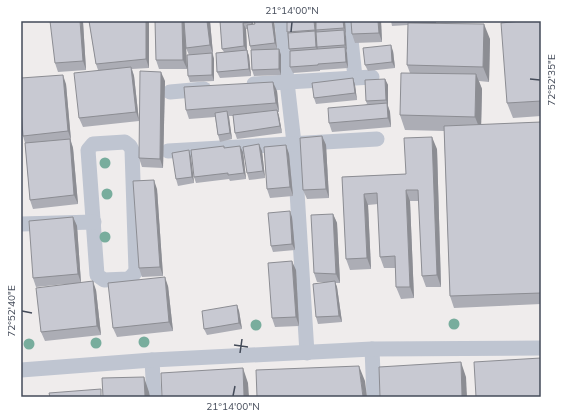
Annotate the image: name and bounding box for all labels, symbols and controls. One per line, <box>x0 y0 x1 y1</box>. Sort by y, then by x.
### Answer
text: 21°14'00"N <box>265 4 319 17</box>
text: 72°52'35"E <box>545 54 558 106</box>
text: 72°52'40"E <box>5 285 18 337</box>
text: 21°14'00"N <box>206 400 260 413</box>

